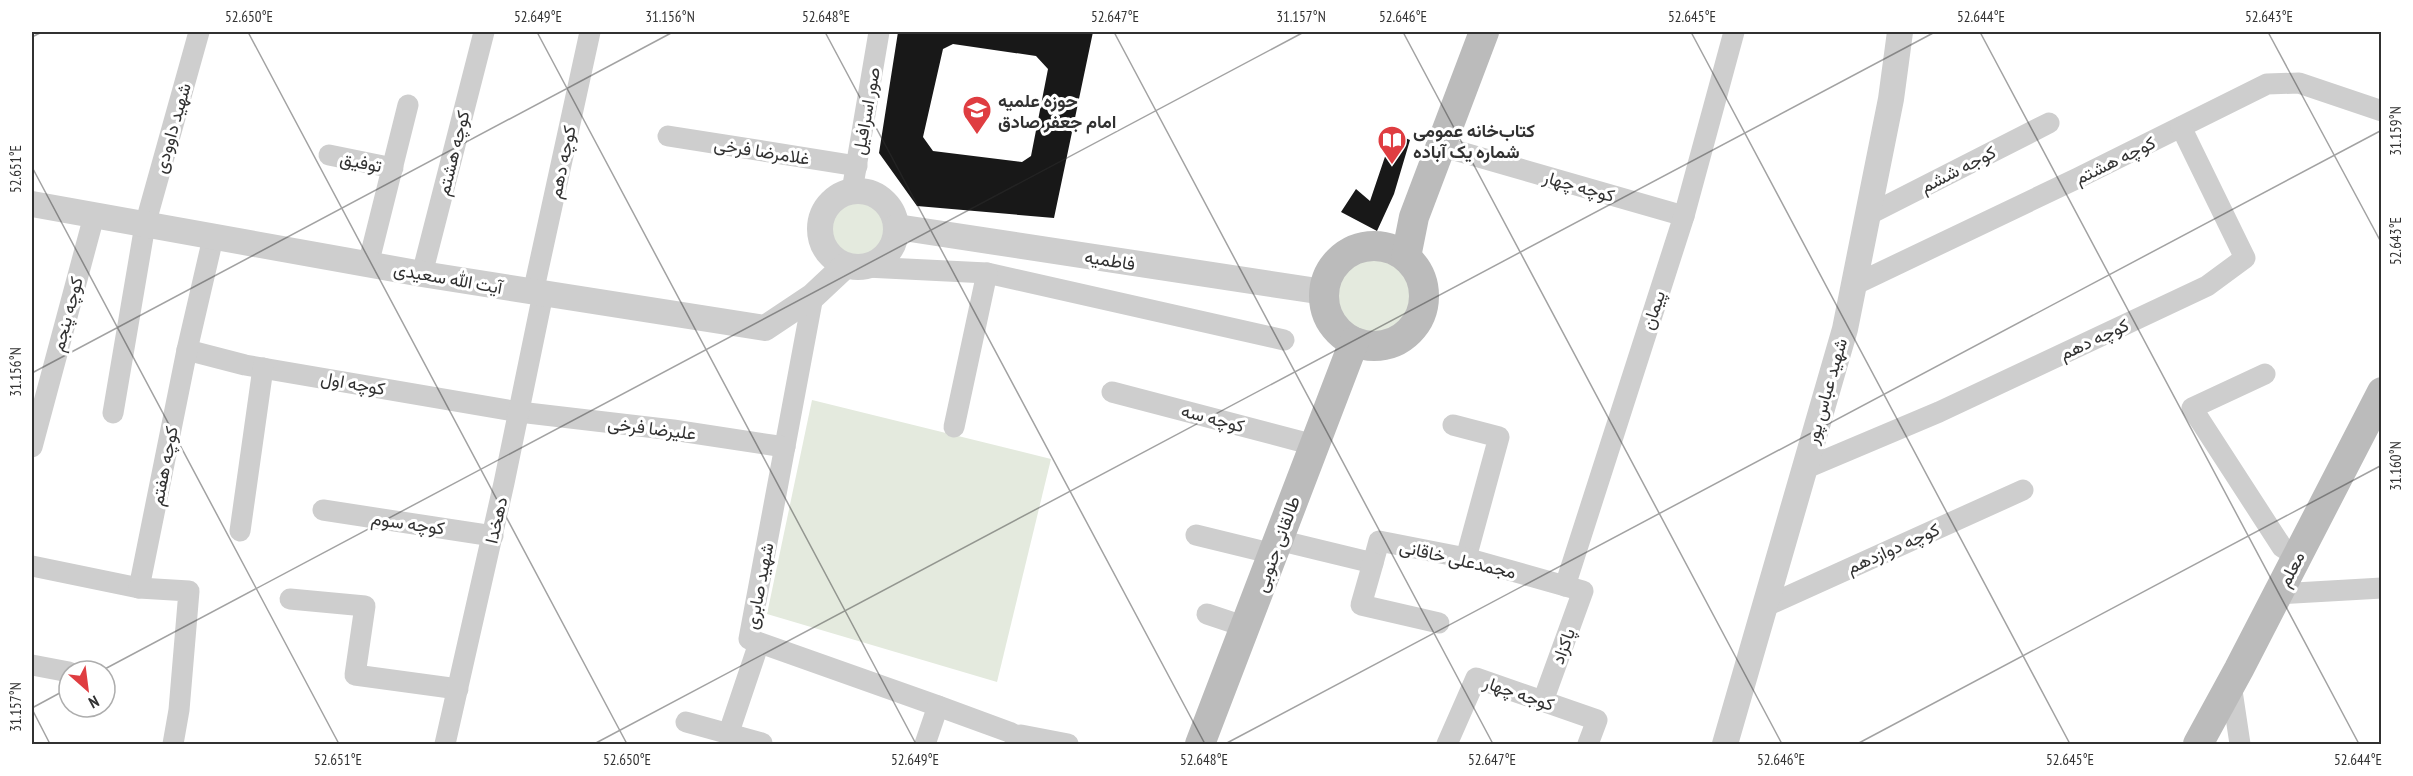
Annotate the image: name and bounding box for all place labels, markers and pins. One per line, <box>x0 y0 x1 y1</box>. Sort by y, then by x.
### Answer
place label: حوزه علمیه امام جعفر صادق <box>998 89 1116 134</box>
school or university icon: حوزه علمیه امام جعفر صادق <box>961 94 993 136</box>
place label: کتاب‌خانه عمومی شماره یک آباده <box>1413 119 1535 163</box>
library icon: کتاب‌خانه عمومی شماره یک آباده <box>1376 124 1408 166</box>

